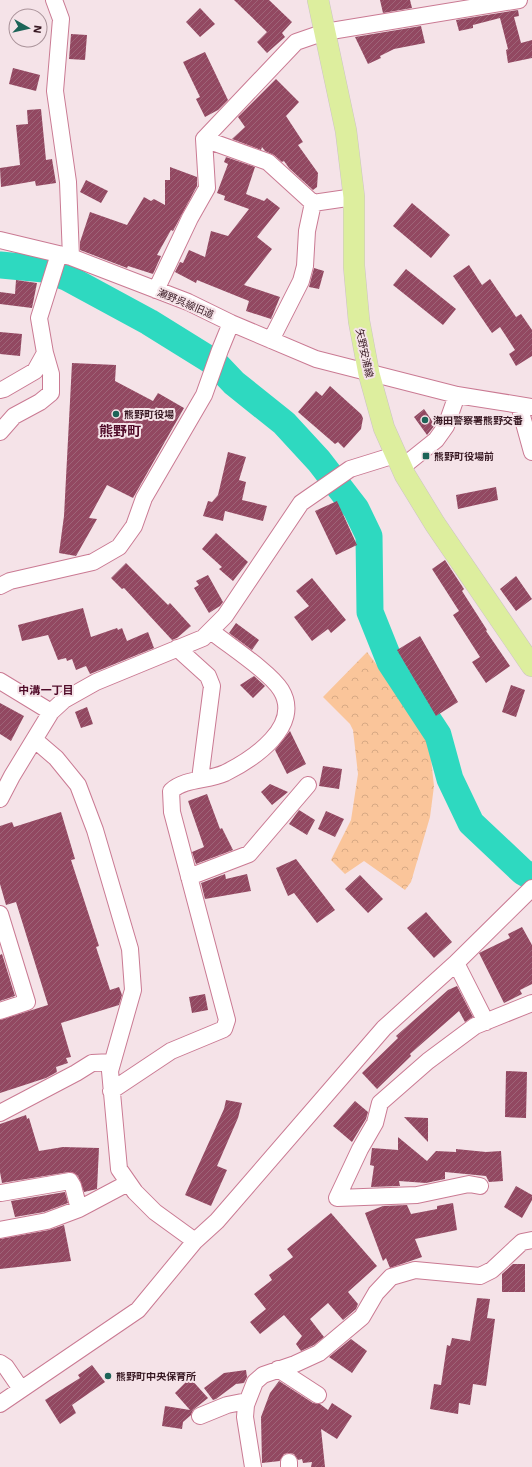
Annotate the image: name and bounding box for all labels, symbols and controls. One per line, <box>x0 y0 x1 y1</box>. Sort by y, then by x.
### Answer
north arrow <box>8 8 48 48</box>
text: N <box>30 24 44 34</box>
street label: 瀬野呉線旧道 <box>156 287 216 320</box>
street label: 矢野安浦線 <box>354 328 375 379</box>
marker: 熊野町役場 <box>111 409 121 419</box>
place label: 熊野町役場 <box>124 409 174 420</box>
marker: 海田警察署熊野交番 <box>420 415 430 425</box>
place label: 海田警察署熊野交番 <box>433 415 523 426</box>
district label: 熊野町 <box>99 423 141 439</box>
marker: 熊野町役場前 <box>421 451 431 461</box>
place label: 熊野町役場前 <box>434 451 494 462</box>
district label: 中溝一丁目 <box>19 684 74 697</box>
marker: 熊野町中央保育所 <box>103 1371 113 1381</box>
place label: 熊野町中央保育所 <box>116 1371 196 1382</box>

